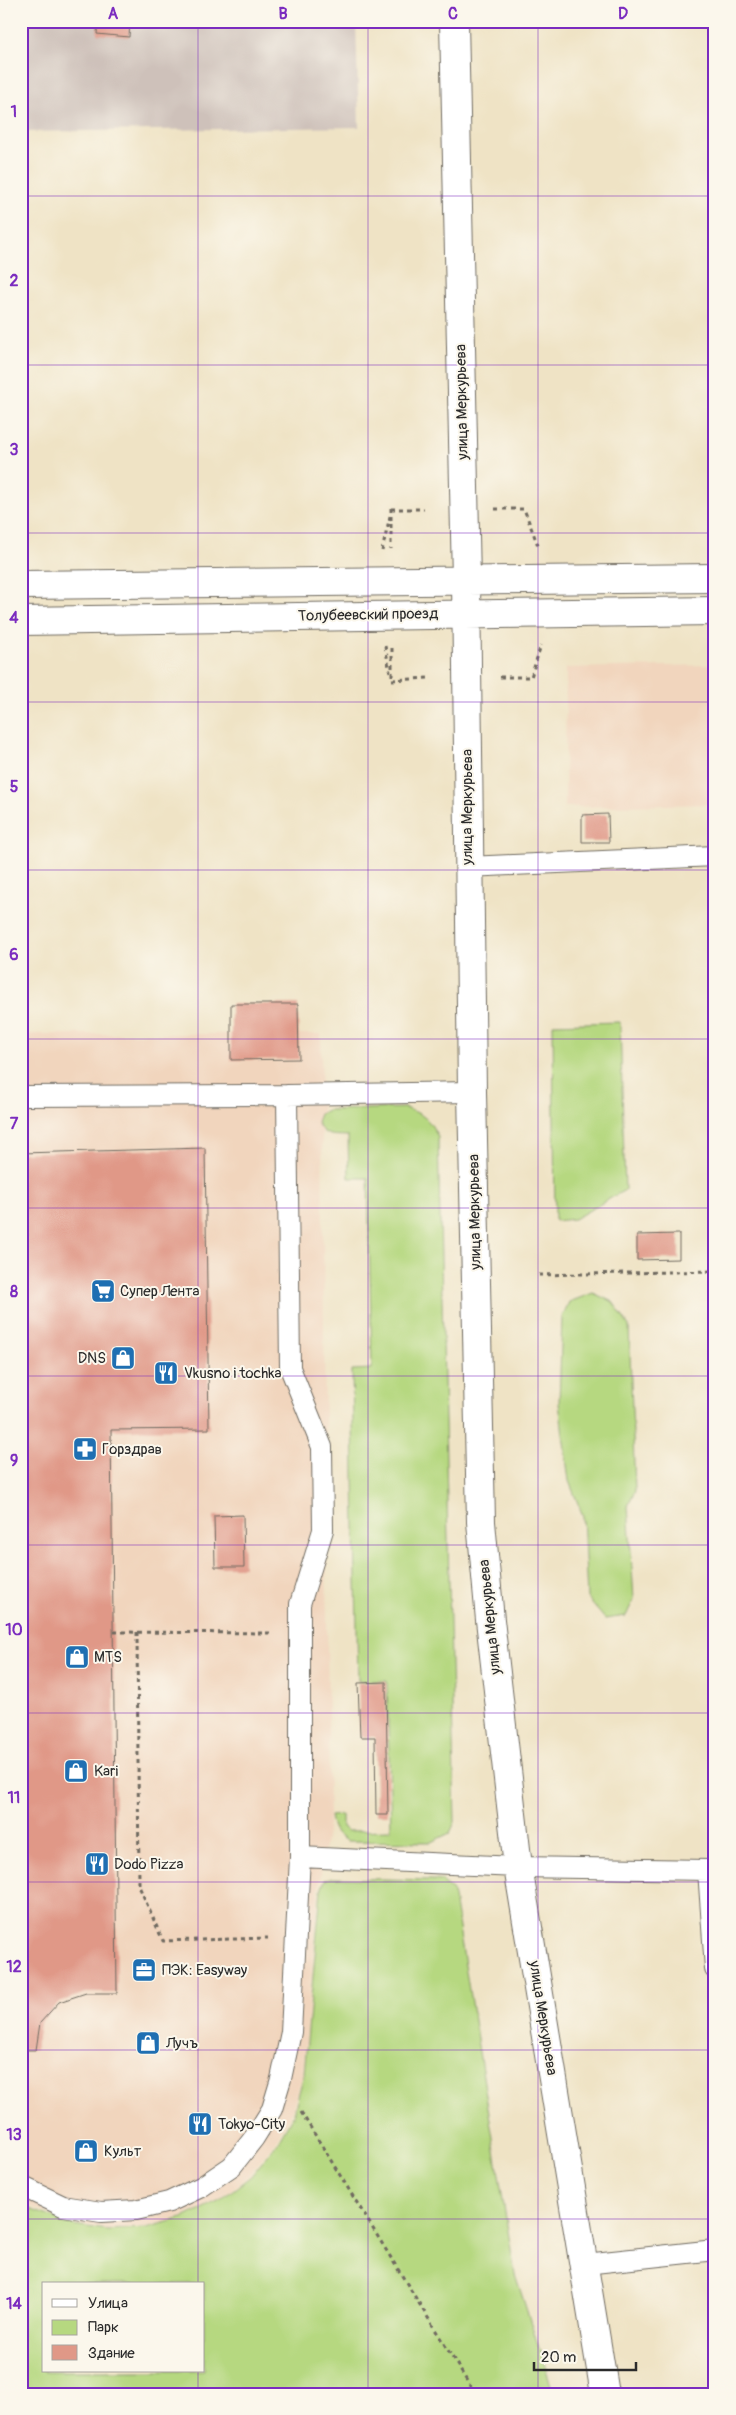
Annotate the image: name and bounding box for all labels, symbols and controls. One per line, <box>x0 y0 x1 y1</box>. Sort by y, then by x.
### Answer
text: A <box>108 4 119 24</box>
text: B <box>278 4 288 24</box>
text: C <box>448 4 458 24</box>
text: D <box>618 4 628 24</box>
text: 1 <box>11 102 17 122</box>
text: 2 <box>10 271 19 291</box>
street label: улица Меркурьева <box>451 344 473 461</box>
text: 3 <box>10 440 19 460</box>
street label: Толубеевский проезд <box>298 604 438 626</box>
text: 4 <box>9 608 19 628</box>
street label: улица Меркурьева <box>458 749 477 866</box>
text: 5 <box>10 777 19 797</box>
text: 6 <box>9 945 19 965</box>
text: 7 <box>10 1114 19 1134</box>
street label: улица Меркурьева <box>464 1154 486 1271</box>
supermarket icon: Супер Лента <box>90 1278 116 1304</box>
text: 8 <box>10 1282 18 1302</box>
place label: Супер Лента <box>120 1282 199 1301</box>
shop icon: DNS <box>110 1345 136 1371</box>
place label: DNS <box>78 1349 106 1368</box>
restaurant icon: Vkusno i tochka <box>153 1360 179 1386</box>
place label: Vkusno i tochka <box>184 1364 282 1383</box>
pharmacy icon: Горздрав <box>72 1436 98 1462</box>
place label: Горздрав <box>102 1440 162 1459</box>
text: 9 <box>10 1451 18 1471</box>
street label: улица Меркурьева <box>475 1558 506 1677</box>
text: 10 <box>5 1620 23 1640</box>
shop icon: MTS <box>64 1644 90 1670</box>
place label: MTS <box>94 1648 122 1667</box>
shop icon: Kari <box>63 1758 89 1784</box>
place label: Kari <box>94 1762 118 1781</box>
text: 11 <box>8 1788 20 1808</box>
restaurant icon: Dodo Pizza <box>84 1851 110 1877</box>
place label: Dodo Pizza <box>114 1855 183 1874</box>
text: 12 <box>6 1957 22 1977</box>
office icon: ПЭК: Easyway <box>131 1957 157 1983</box>
street label: улица Меркурьева <box>524 1958 561 2077</box>
place label: ПЭК: Easyway <box>162 1961 248 1980</box>
shop icon: Лучъ <box>135 2030 161 2056</box>
place label: Лучъ <box>165 2034 198 2053</box>
restaurant icon: Tokyo-City <box>187 2111 213 2137</box>
place label: Tokyo-City <box>218 2115 286 2134</box>
text: 13 <box>6 2125 22 2145</box>
shop icon: Культ <box>73 2138 99 2164</box>
place label: Культ <box>104 2142 142 2161</box>
legend <box>42 2282 205 2372</box>
text: 14 <box>6 2294 22 2314</box>
text: Улица <box>88 2294 128 2313</box>
text: Парк <box>88 2318 119 2337</box>
scale bar <box>534 2340 636 2372</box>
text: Здание <box>88 2344 135 2363</box>
text: 20 m <box>541 2348 576 2367</box>

